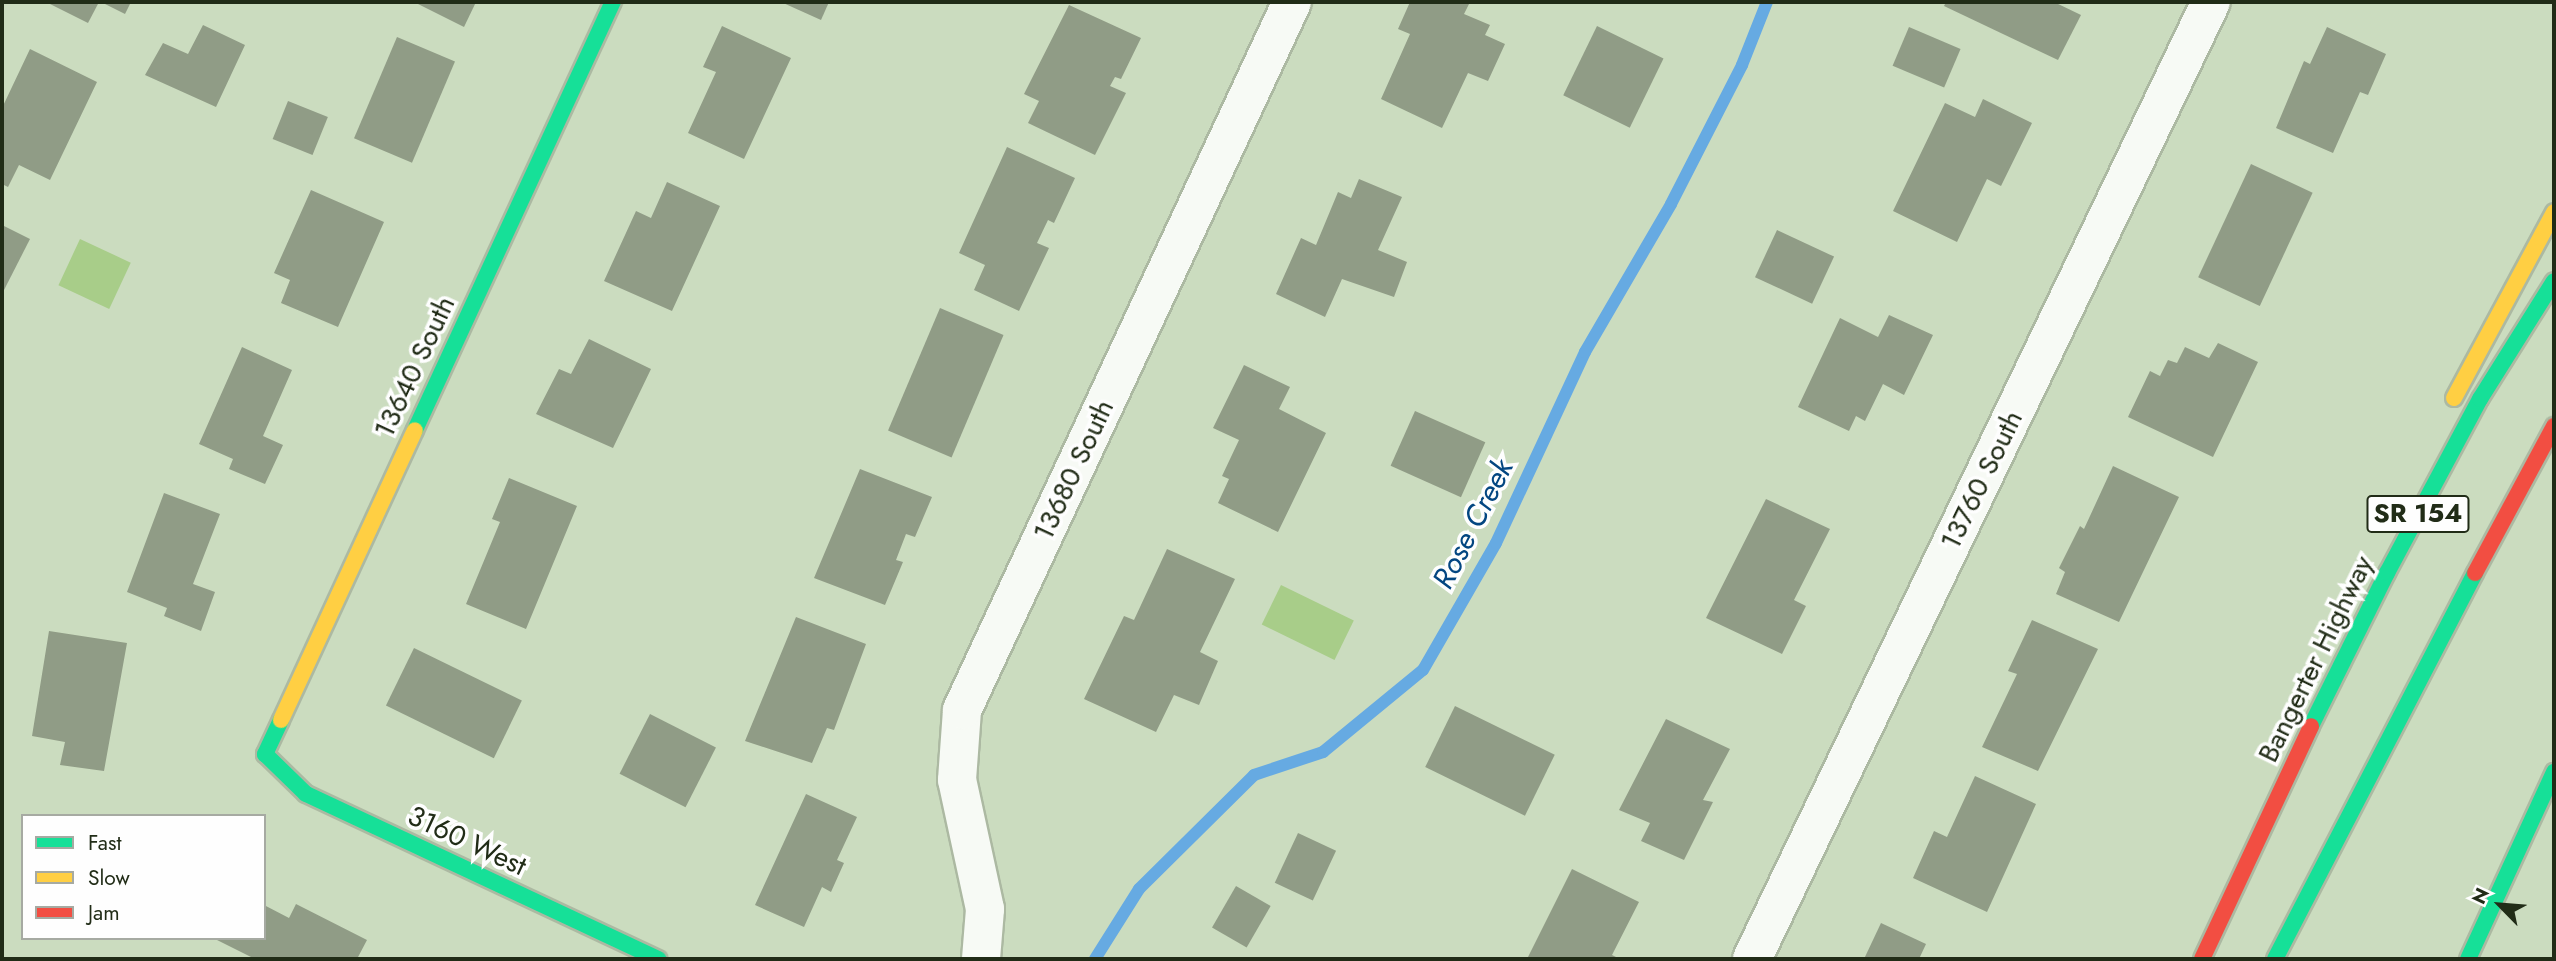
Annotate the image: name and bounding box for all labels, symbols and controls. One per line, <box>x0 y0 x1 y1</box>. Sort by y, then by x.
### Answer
street label: 13640 South <box>368 291 462 443</box>
street label: 13680 South <box>1027 394 1121 546</box>
street label: 13760 South <box>1934 405 2030 555</box>
water label: Rose Creek <box>1425 453 1521 595</box>
road number: SR 154 <box>2366 492 2470 536</box>
street label: Bangerter Highway <box>2251 550 2381 768</box>
street label: 3160 West <box>402 799 532 883</box>
legend <box>21 814 266 940</box>
text: Fast <box>88 828 121 858</box>
text: Slow <box>88 863 130 893</box>
north arrow <box>2465 870 2535 940</box>
text: N <box>2465 883 2496 908</box>
text: Jam <box>88 898 120 928</box>

